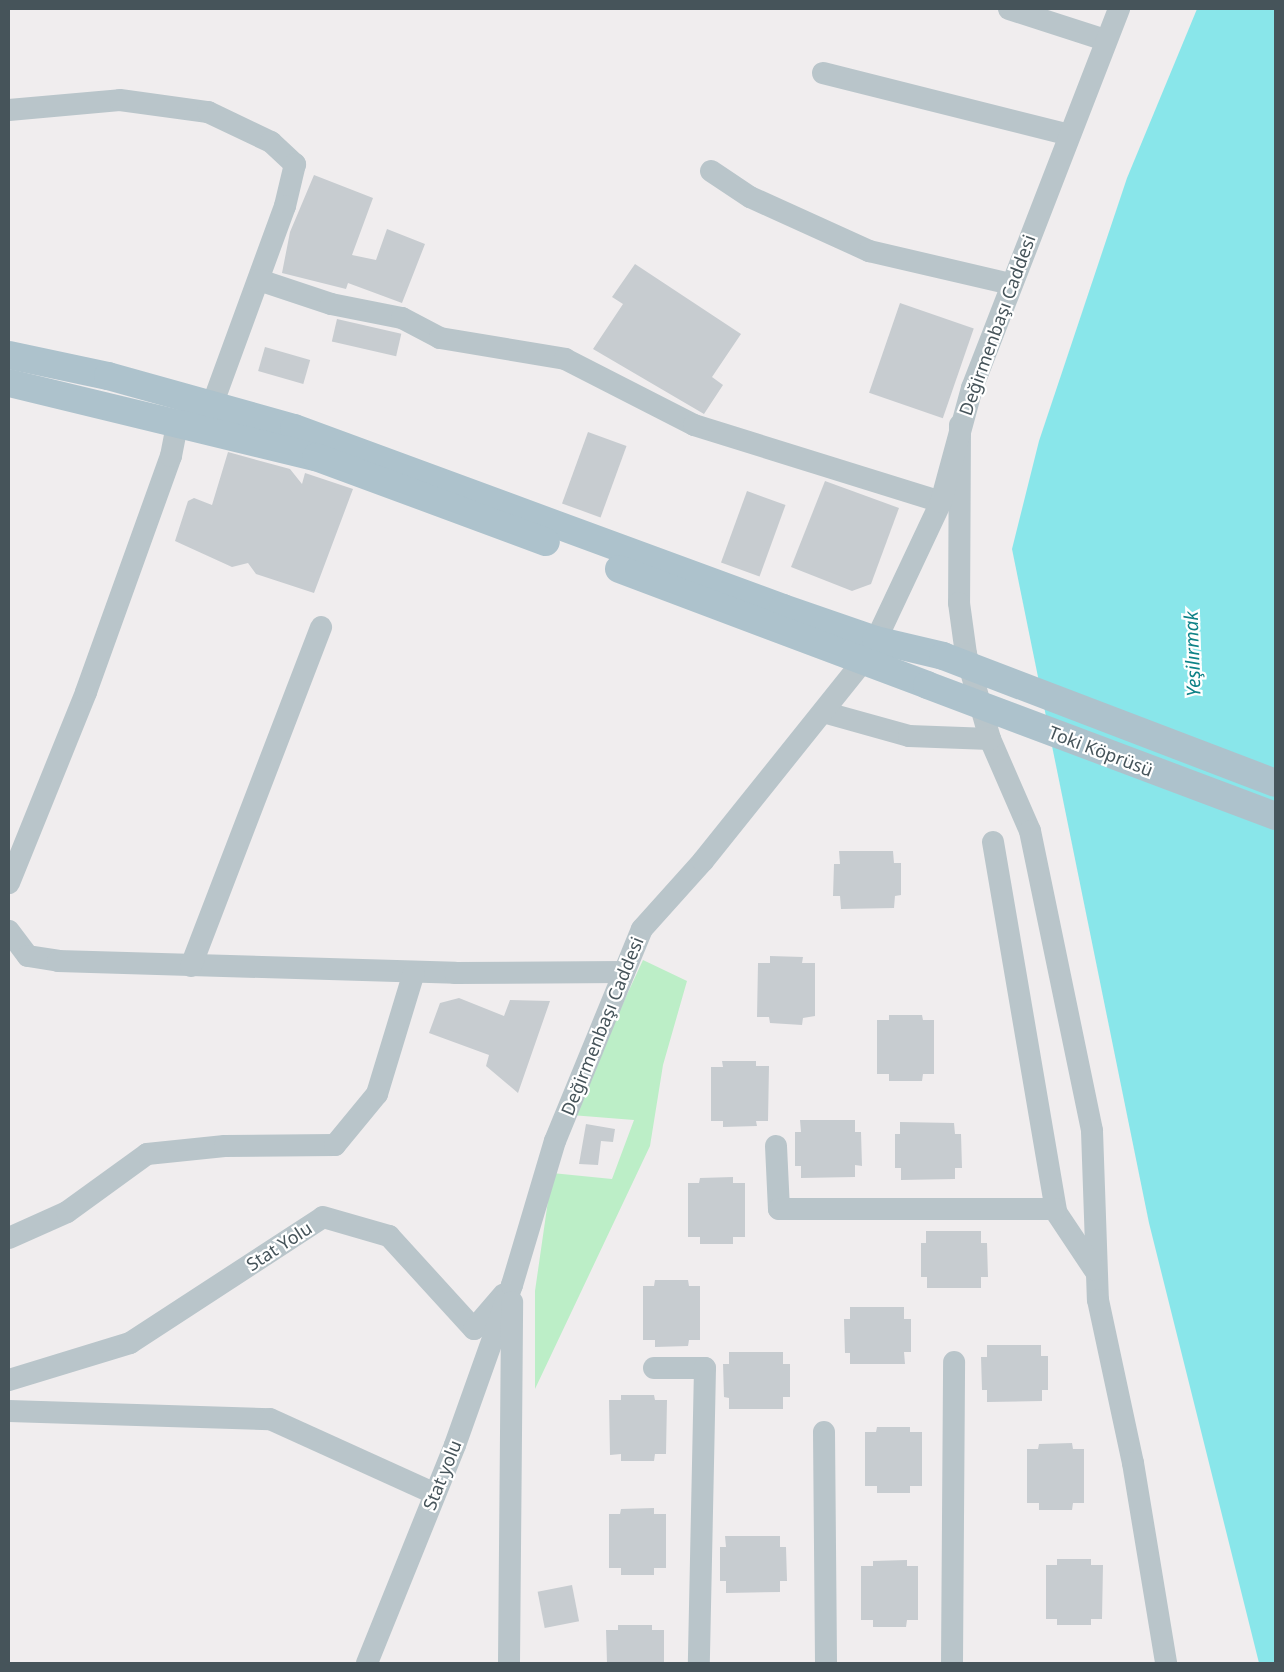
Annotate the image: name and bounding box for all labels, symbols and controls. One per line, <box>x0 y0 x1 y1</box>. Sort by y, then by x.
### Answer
street label: Değirmenbaşı Caddesi <box>954 232 1040 418</box>
water label: Yeşilırmak <box>1180 611 1206 697</box>
street label: Toki Köprüsü <box>1046 721 1156 781</box>
street label: Değirmenbaşı Caddesi <box>556 934 648 1118</box>
street label: Stat Yolu <box>242 1217 316 1275</box>
street label: Stat yolu <box>418 1437 466 1513</box>

